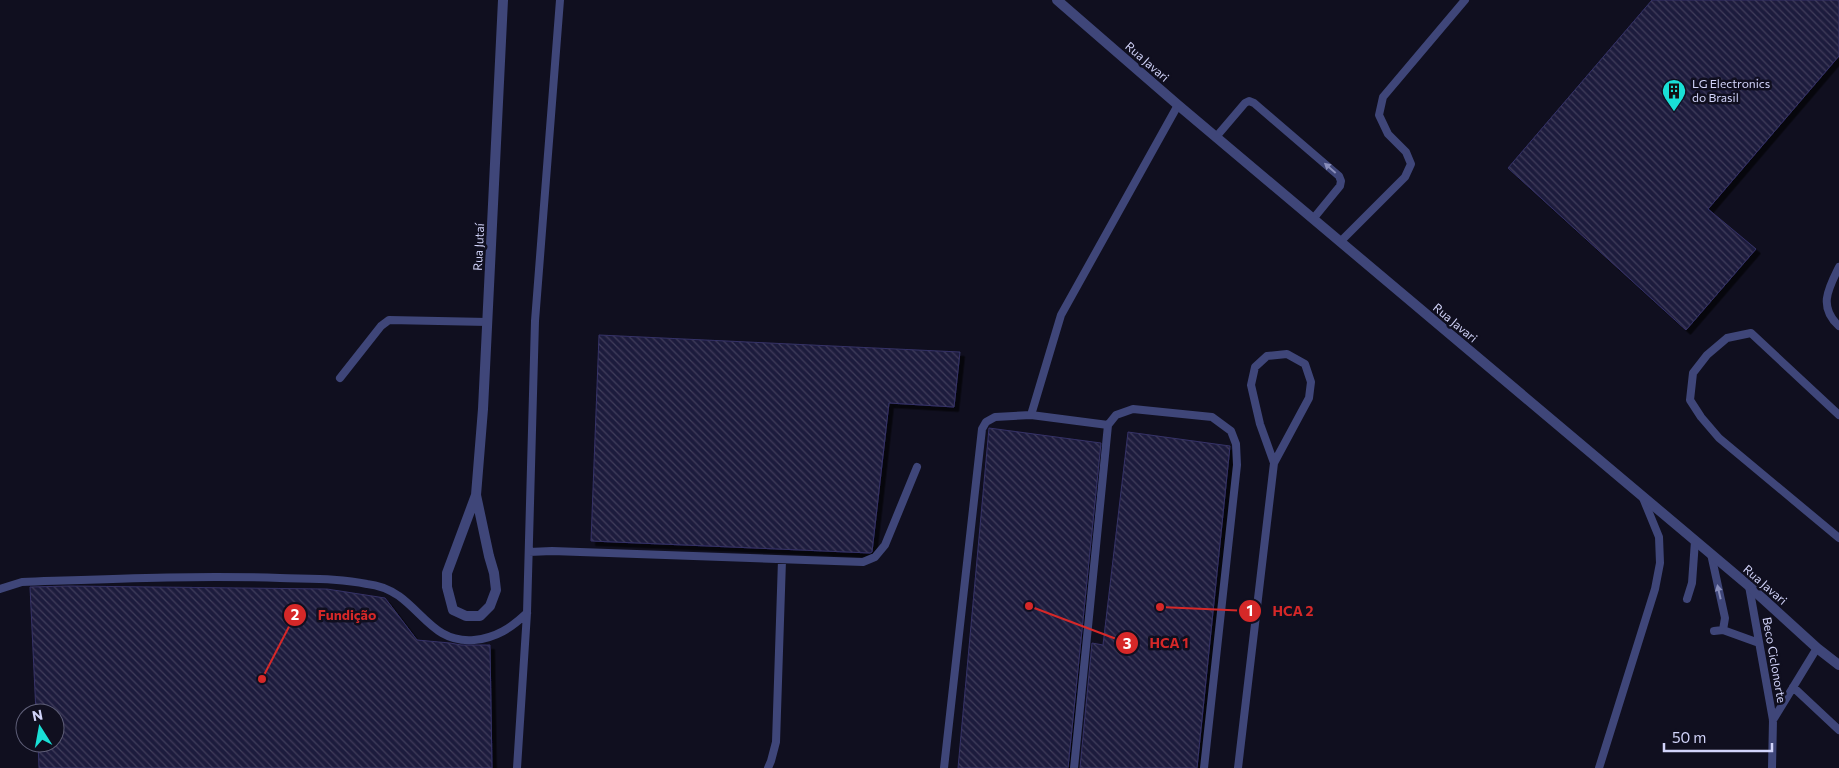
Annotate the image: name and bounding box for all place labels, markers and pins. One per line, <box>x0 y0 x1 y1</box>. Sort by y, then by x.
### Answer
place label: LG Electronics do Brasil <box>1692 76 1770 104</box>
building icon: LG Electronics do Brasil <box>1661 78 1687 112</box>
callout: HCA 2 <box>1237 596 1323 625</box>
callout: Fundição <box>282 600 386 629</box>
callout: HCA 1 <box>1114 629 1198 658</box>

